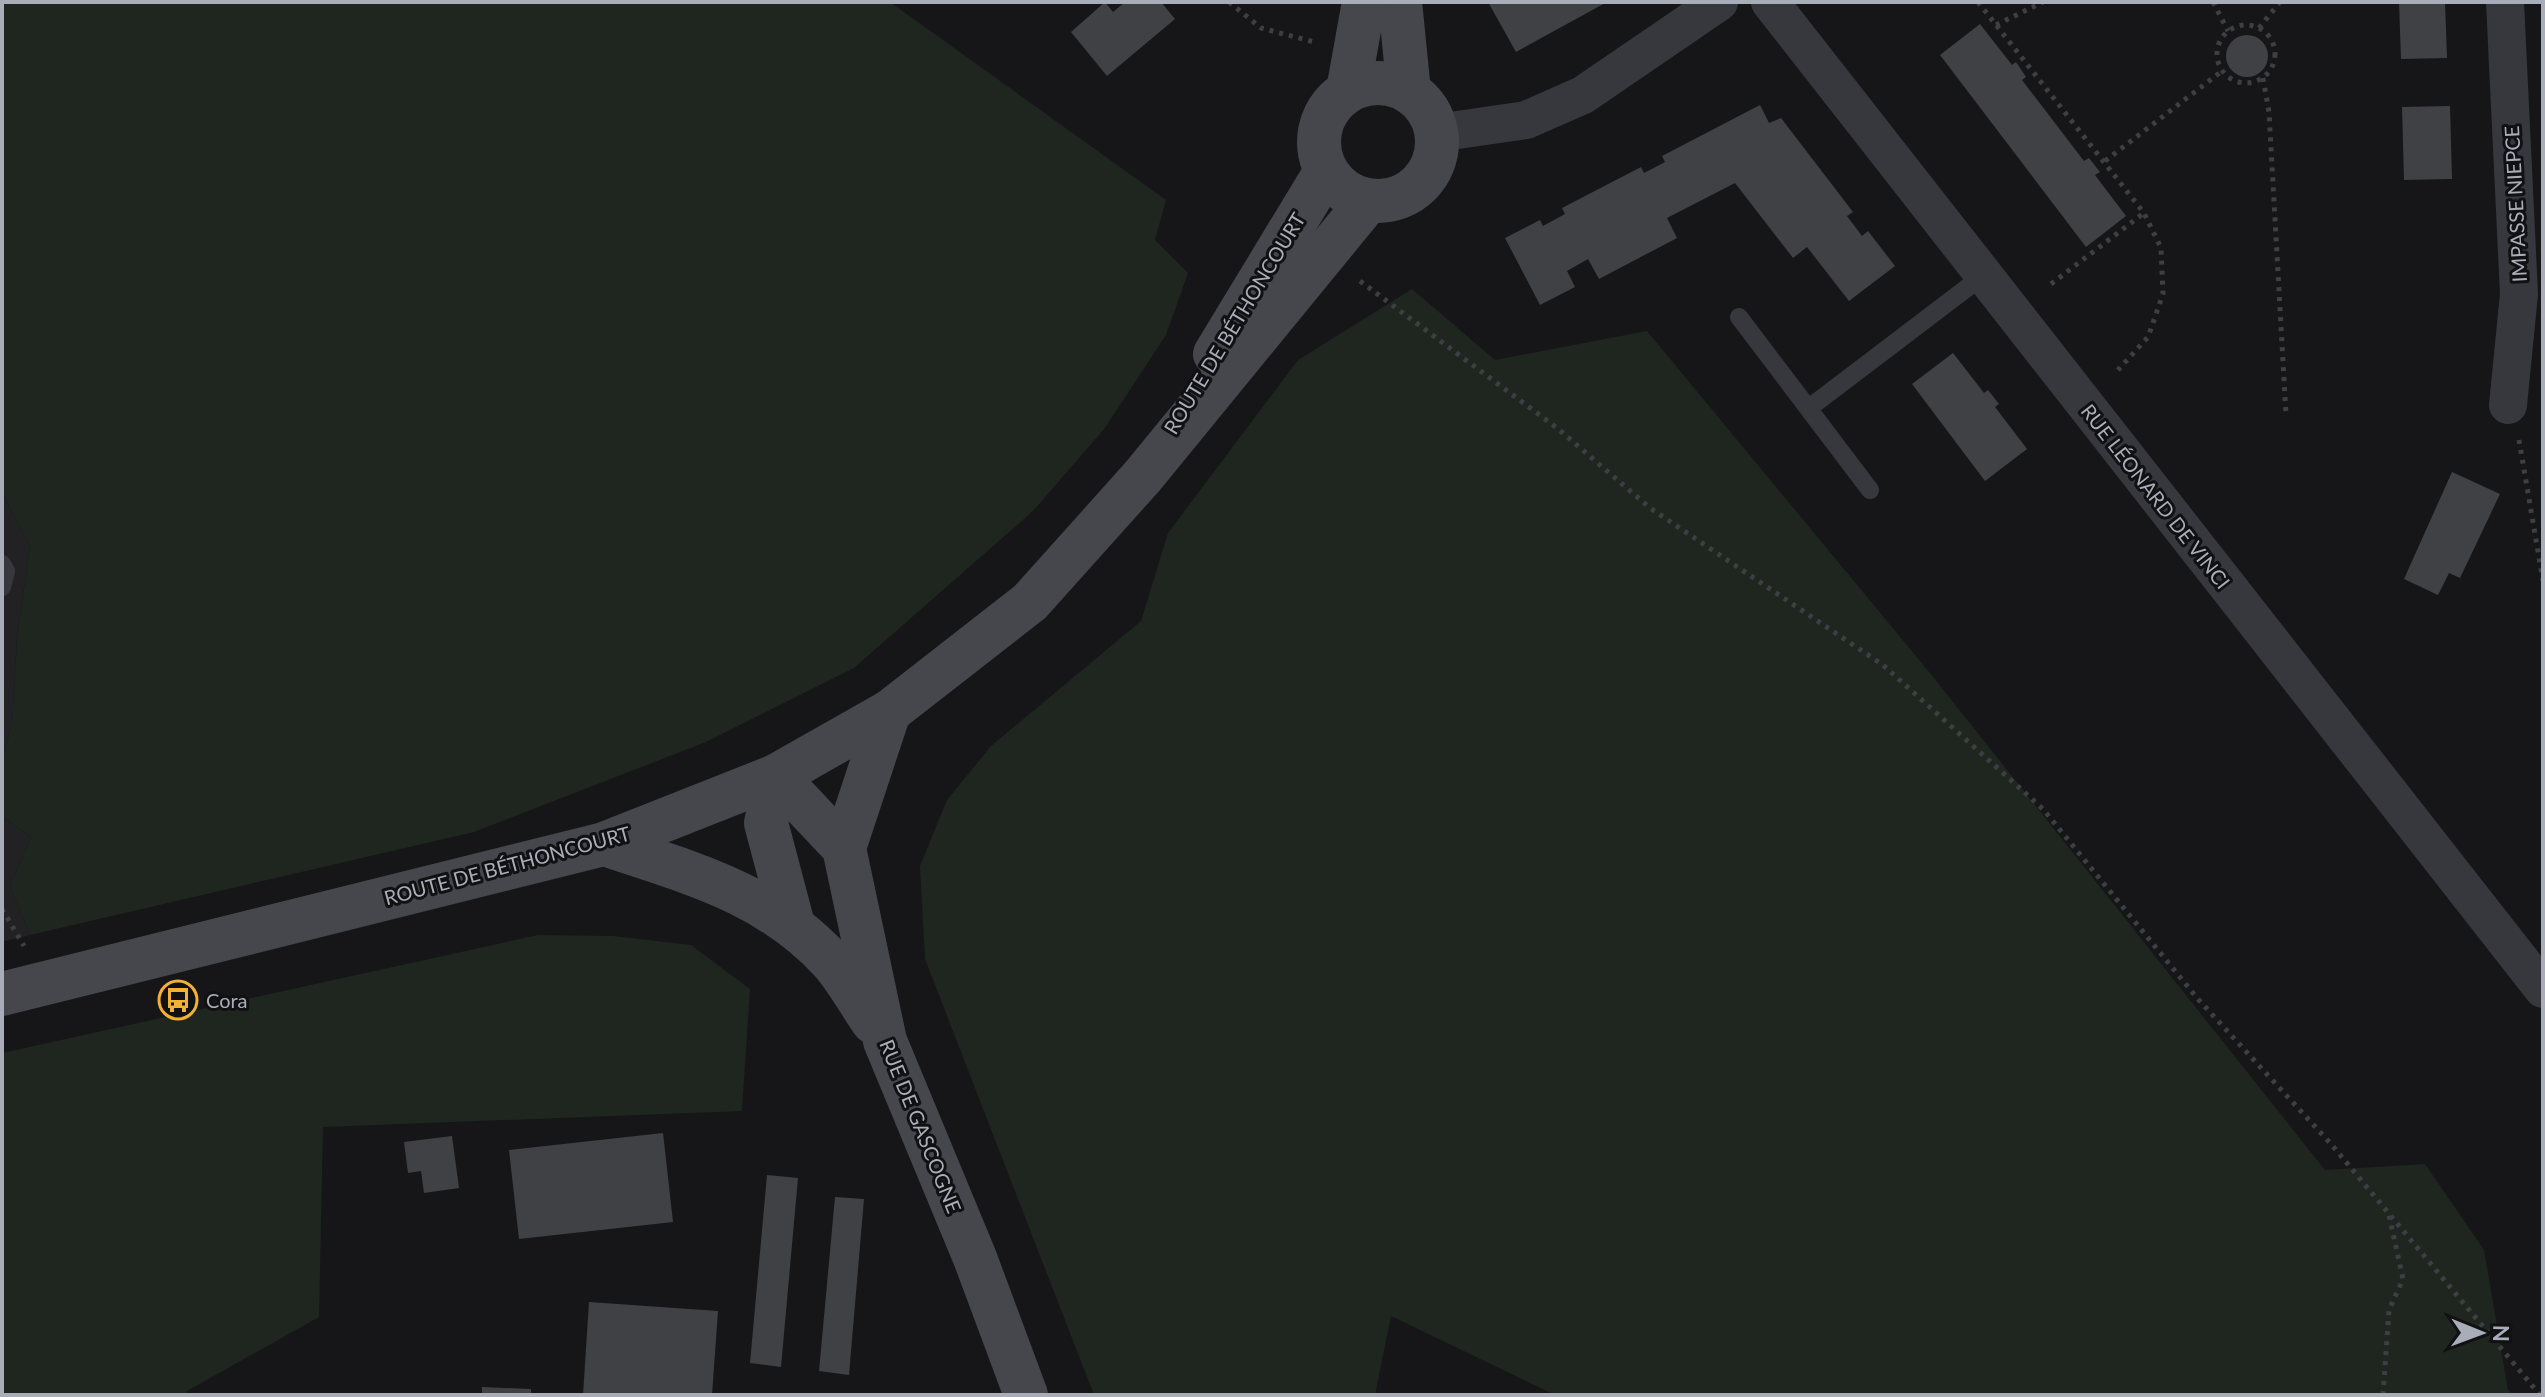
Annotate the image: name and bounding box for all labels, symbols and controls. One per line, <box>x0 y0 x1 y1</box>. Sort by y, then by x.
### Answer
street label: IMPASSE NIEPCE <box>2499 125 2531 283</box>
street label: ROUTE DE BÉTHONCOURT <box>1158 208 1310 438</box>
street label: RUE LÉONARD DE VINCI <box>2076 399 2236 593</box>
street label: ROUTE DE BÉTHONCOURT <box>381 820 633 909</box>
bus stop icon: Cora <box>157 979 199 1021</box>
place label: Cora <box>206 988 248 1012</box>
street label: RUE DE GASCOGNE <box>875 1036 967 1216</box>
north arrow <box>2441 1293 2521 1373</box>
text: N <box>2488 1325 2515 1342</box>

